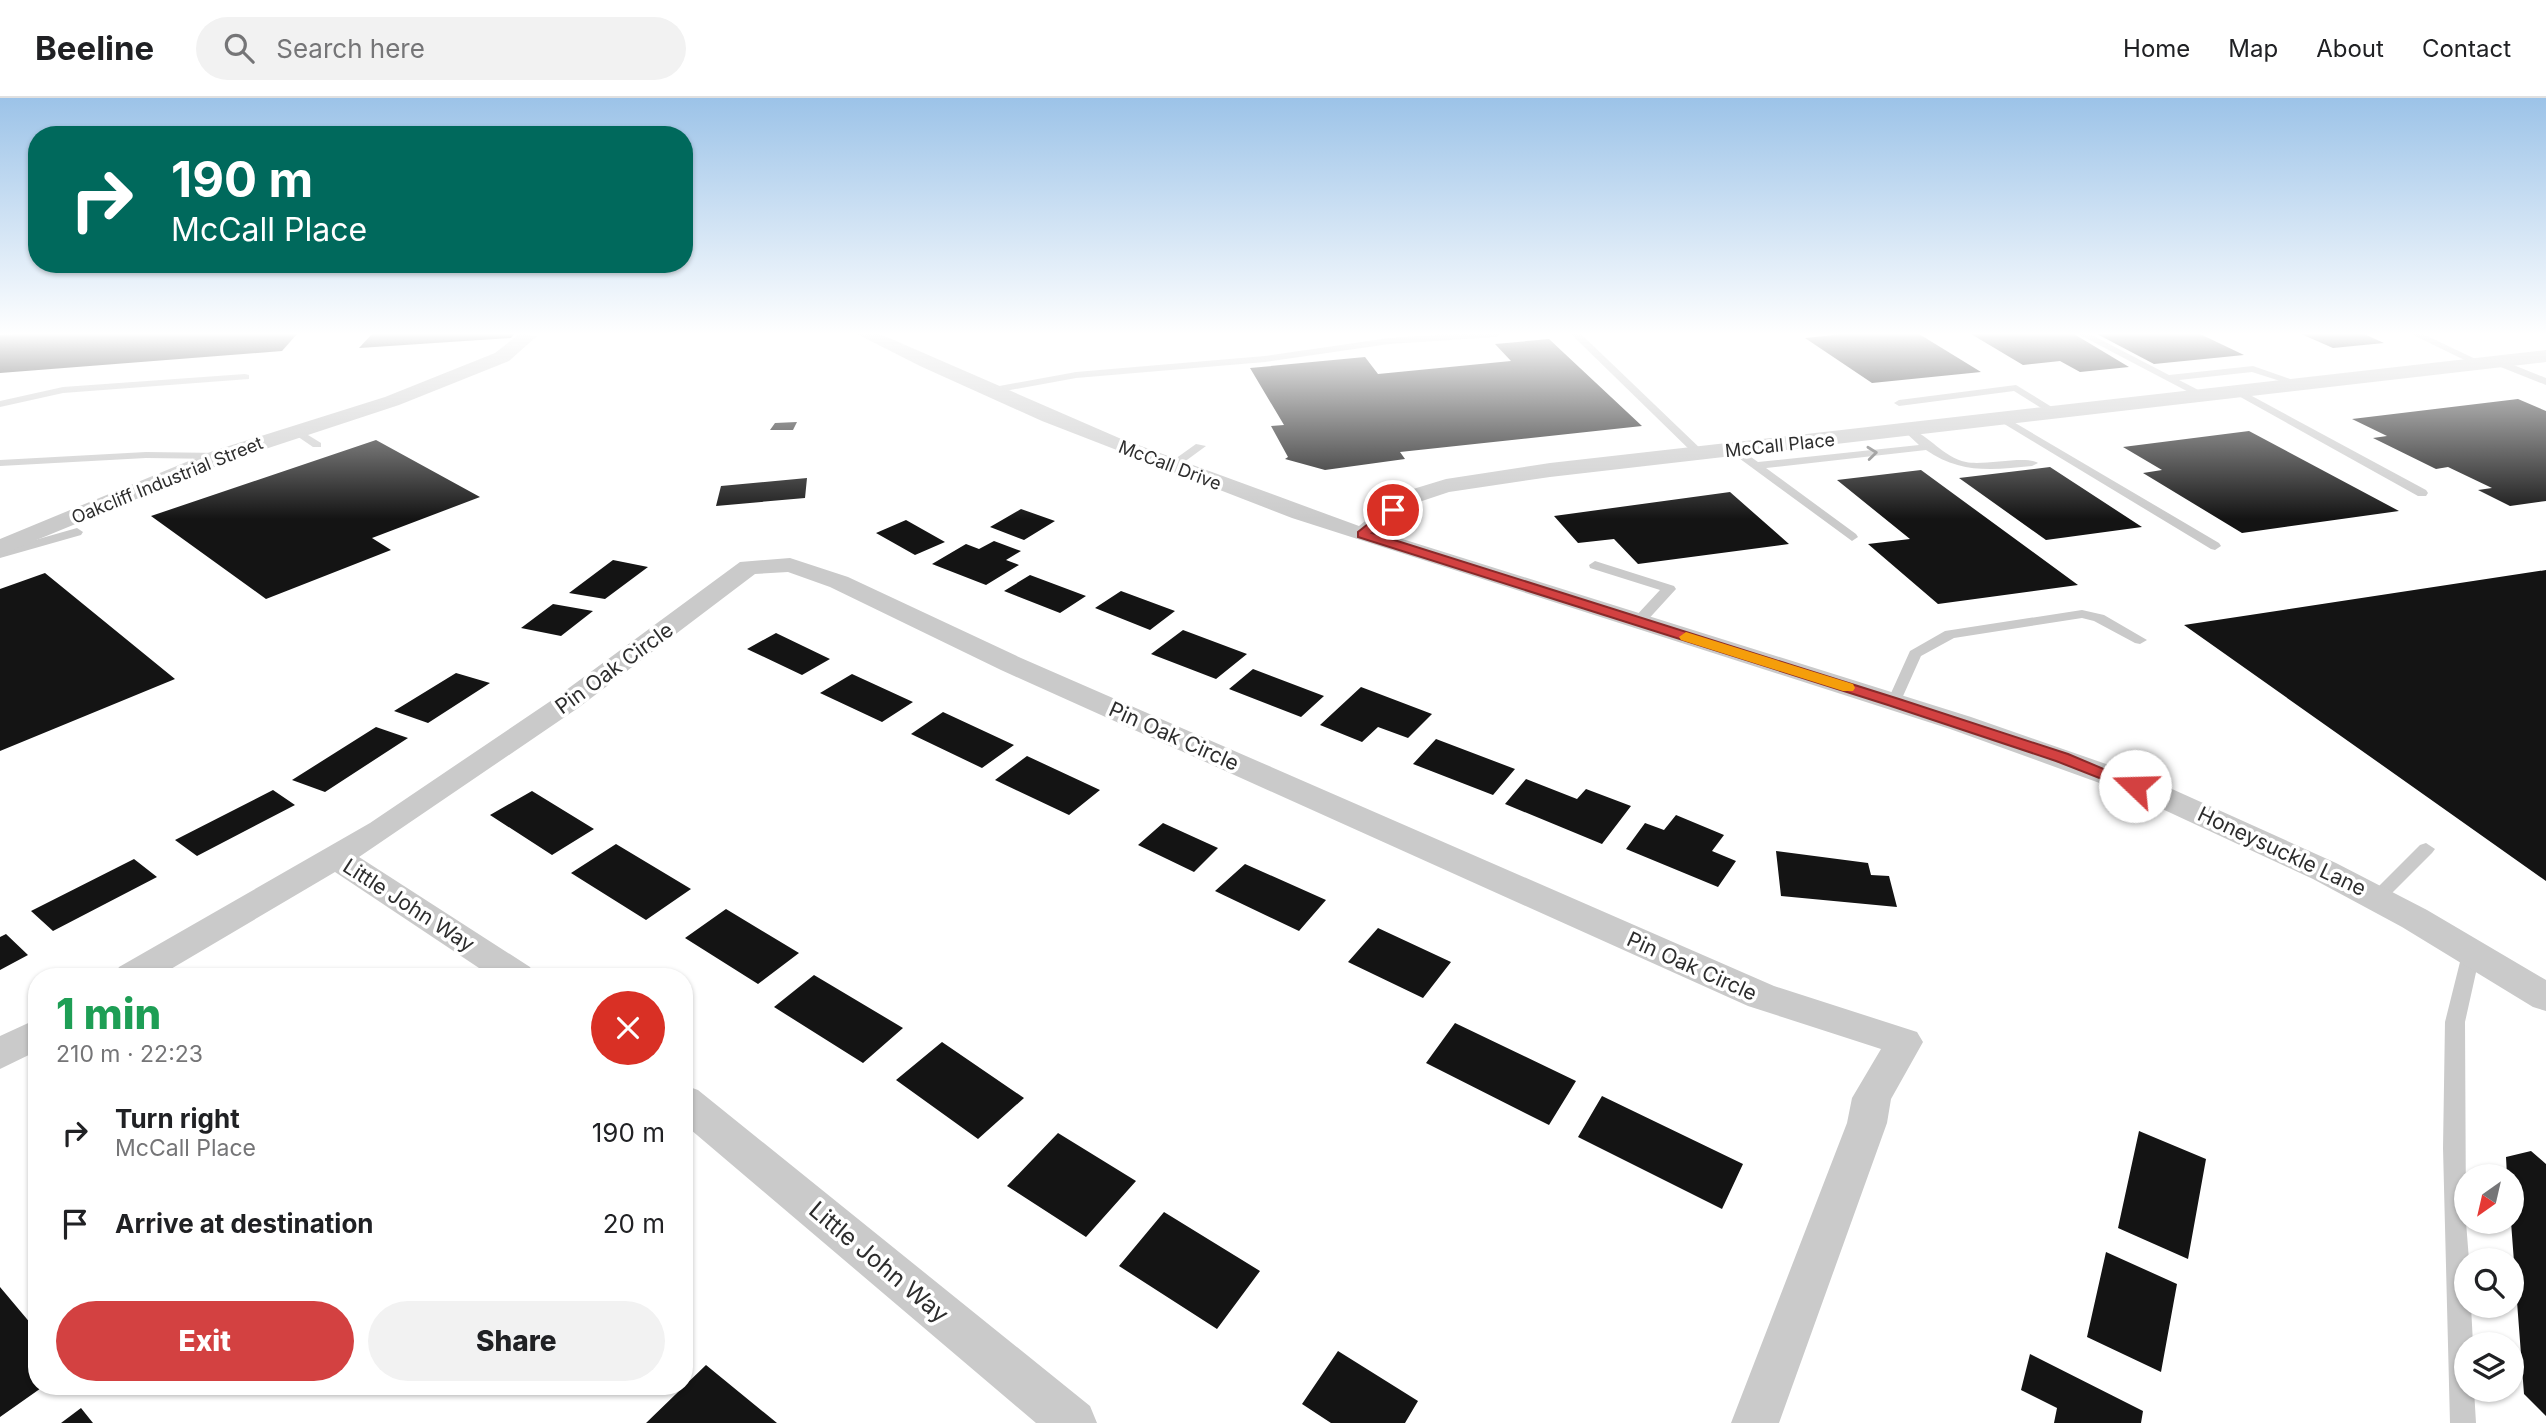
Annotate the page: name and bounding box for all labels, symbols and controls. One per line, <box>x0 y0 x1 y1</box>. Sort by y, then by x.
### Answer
search box <box>196 17 686 80</box>
text: Beeline <box>35 28 154 68</box>
icon: search <box>220 29 258 67</box>
text: Search here <box>276 33 425 64</box>
text: Home <box>2123 34 2190 63</box>
text: Map <box>2228 34 2278 63</box>
text: About <box>2316 34 2384 63</box>
text: Contact <box>2422 34 2511 63</box>
text: 190 m <box>171 150 313 209</box>
icon: right <box>56 154 147 245</box>
text: McCall Place <box>171 210 367 249</box>
street label: McCall Place <box>1724 429 1836 461</box>
street label: Oakcliff Industrial Street <box>68 432 266 528</box>
street label: McCall Drive <box>1116 436 1224 494</box>
one-way arrow <box>1866 446 1877 461</box>
pin <box>1363 480 1423 540</box>
icon: arrive <box>1374 491 1412 529</box>
street label: Pin Oak Circle <box>550 617 678 719</box>
street label: Pin Oak Circle <box>1105 696 1243 776</box>
position arrow <box>2098 749 2172 823</box>
street label: Honeysuckle Lane <box>2194 801 2370 901</box>
street label: Little John Way <box>339 853 480 957</box>
street label: Pin Oak Circle <box>1623 926 1761 1006</box>
text: 1 min <box>56 988 161 1039</box>
button: close <box>591 991 665 1065</box>
text: 210 m · 22:23 <box>56 1040 203 1068</box>
text: Turn right <box>115 1103 240 1134</box>
icon: right <box>56 1114 94 1152</box>
text: 190 m <box>592 1117 665 1148</box>
text: McCall Place <box>115 1134 256 1162</box>
north arrow <box>2454 1164 2524 1234</box>
map controls <box>2454 1164 2524 1402</box>
street label: Little John Way <box>803 1195 955 1329</box>
icon: arrive <box>56 1205 94 1243</box>
text: Arrive at destination <box>115 1208 374 1239</box>
text: 20 m <box>603 1208 665 1239</box>
button: search <box>2454 1248 2524 1318</box>
button: Exit <box>56 1301 354 1381</box>
button: Share <box>368 1301 665 1381</box>
button: layers <box>2454 1332 2524 1402</box>

